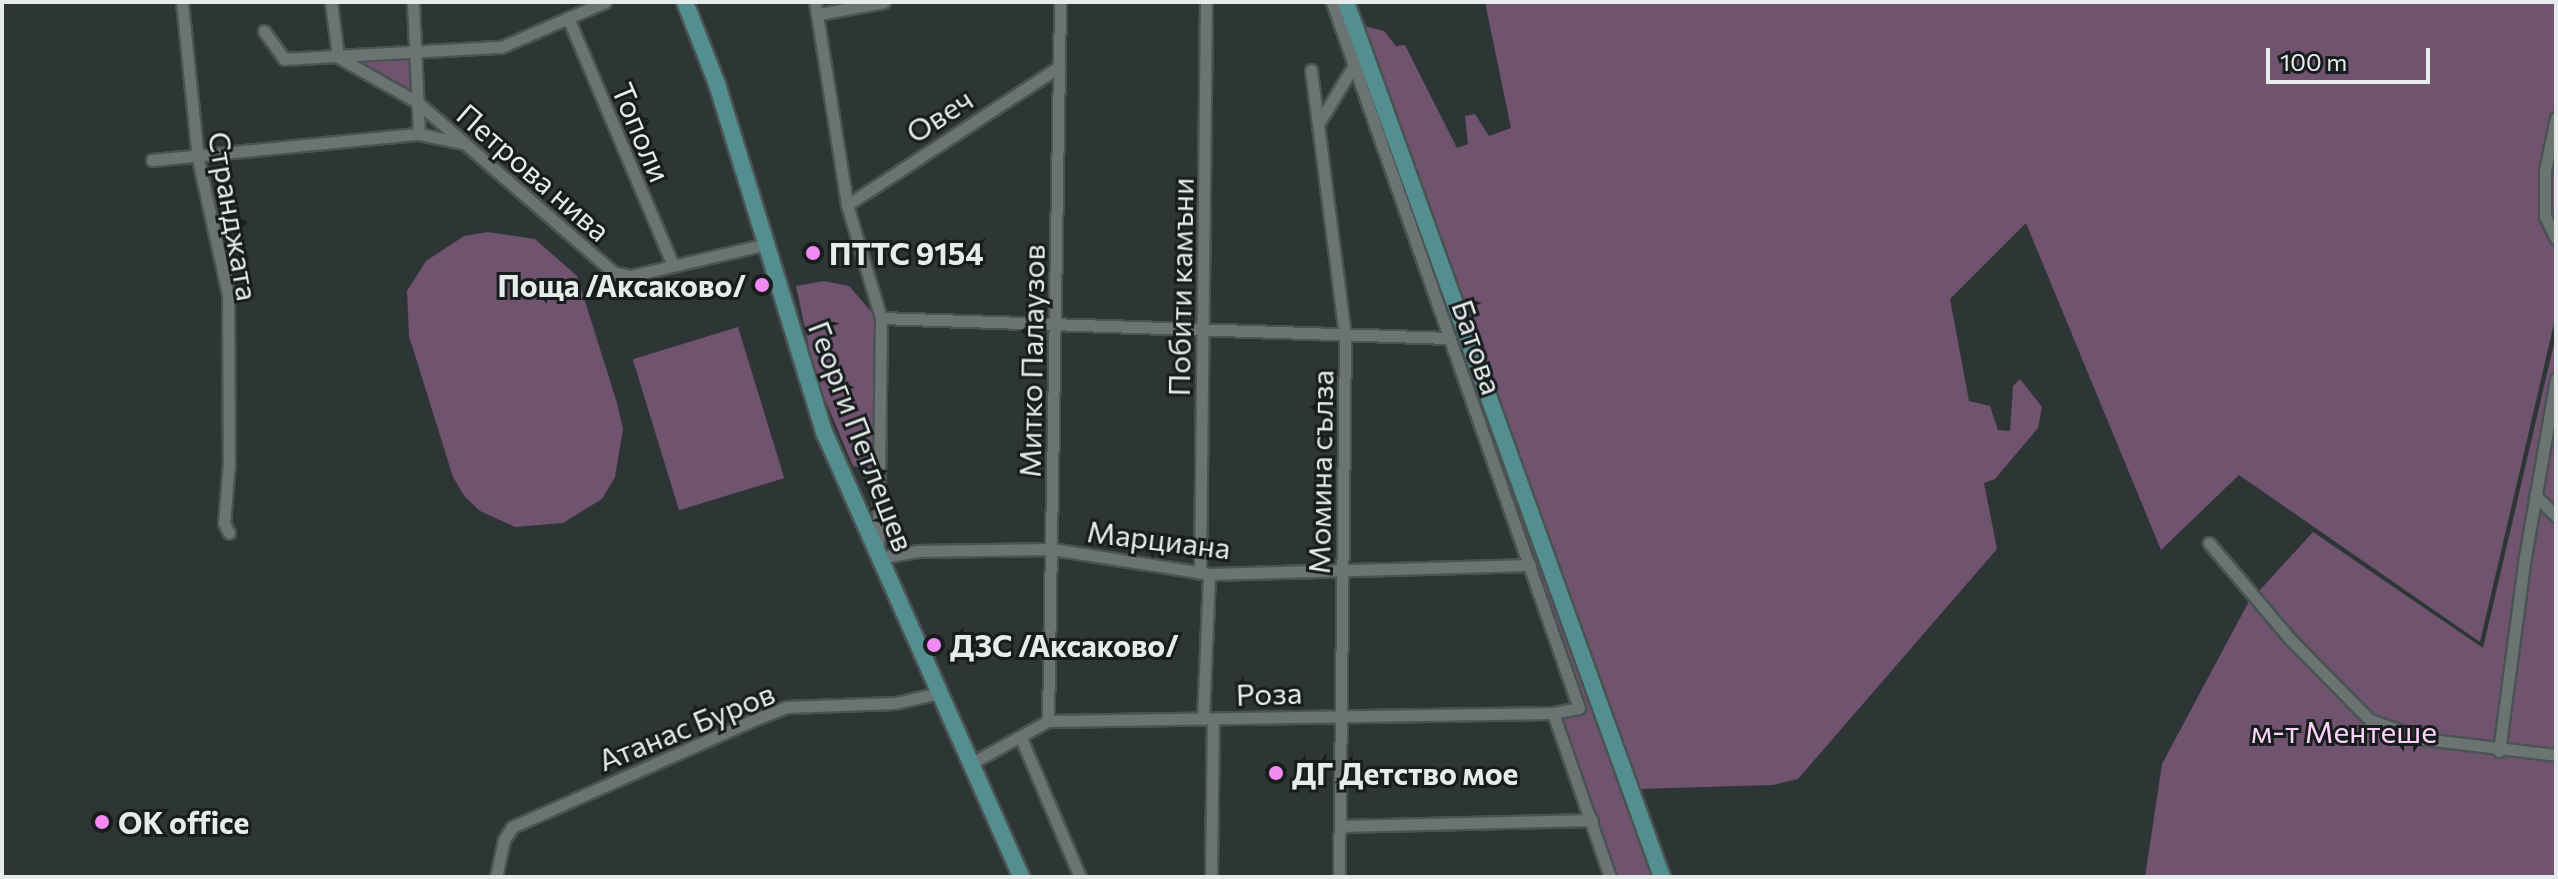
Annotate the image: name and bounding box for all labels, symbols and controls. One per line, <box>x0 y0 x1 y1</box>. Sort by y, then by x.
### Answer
scale bar <box>2270 32 2434 82</box>
text: 100 m <box>2280 47 2347 76</box>
street label: Тополи <box>605 77 679 187</box>
street label: Овеч <box>899 80 979 150</box>
street label: Петрова нива <box>450 96 618 248</box>
street label: Странджата <box>201 129 267 303</box>
street label: Побити камъни <box>1160 177 1200 397</box>
place label: ПТТС 9154 <box>829 235 984 271</box>
marker: ПТТС 9154 <box>804 244 822 262</box>
street label: Митко Палаузов <box>1011 244 1051 478</box>
place label: Поща /Аксаково/ <box>497 267 746 303</box>
marker: Поща /Аксаково/ <box>753 276 771 294</box>
street label: Батова <box>1445 295 1511 399</box>
street label: Георги Петлешев <box>802 316 922 556</box>
street label: Момина сълза <box>1300 370 1340 574</box>
street label: Марциана <box>1085 512 1233 566</box>
place label: ДЗС /Аксаково/ <box>950 627 1179 663</box>
marker: ДЗС /Аксаково/ <box>925 636 943 654</box>
street label: Атанас Буров <box>593 674 779 778</box>
street label: Роза <box>1235 674 1303 712</box>
park label: м-т Ментeше <box>2251 713 2437 749</box>
place label: ДГ Детство мое <box>1292 755 1518 791</box>
marker: ДГ Детство мое <box>1267 764 1285 782</box>
place label: OK office <box>118 804 249 840</box>
marker: OK office <box>93 813 111 831</box>

